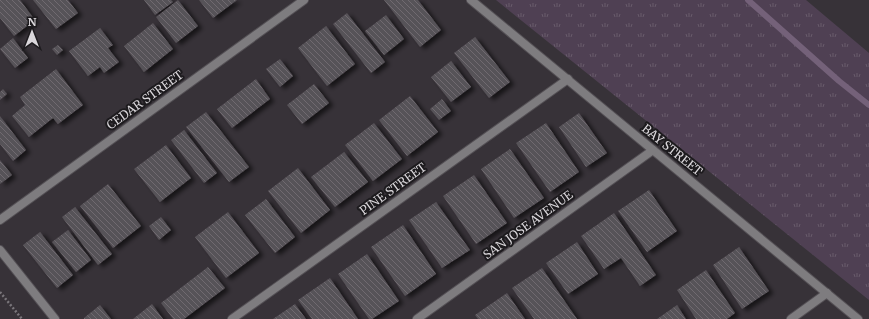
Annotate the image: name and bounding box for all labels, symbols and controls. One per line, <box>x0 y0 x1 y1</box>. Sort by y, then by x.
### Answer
north arrow <box>12 12 52 52</box>
text: N <box>28 15 37 29</box>
street label: CEDAR STREET <box>103 66 186 132</box>
street label: BAY STREET <box>639 121 706 179</box>
street label: PINE STREET <box>356 159 430 218</box>
street label: SAN JOSE AVENUE <box>480 187 576 262</box>

